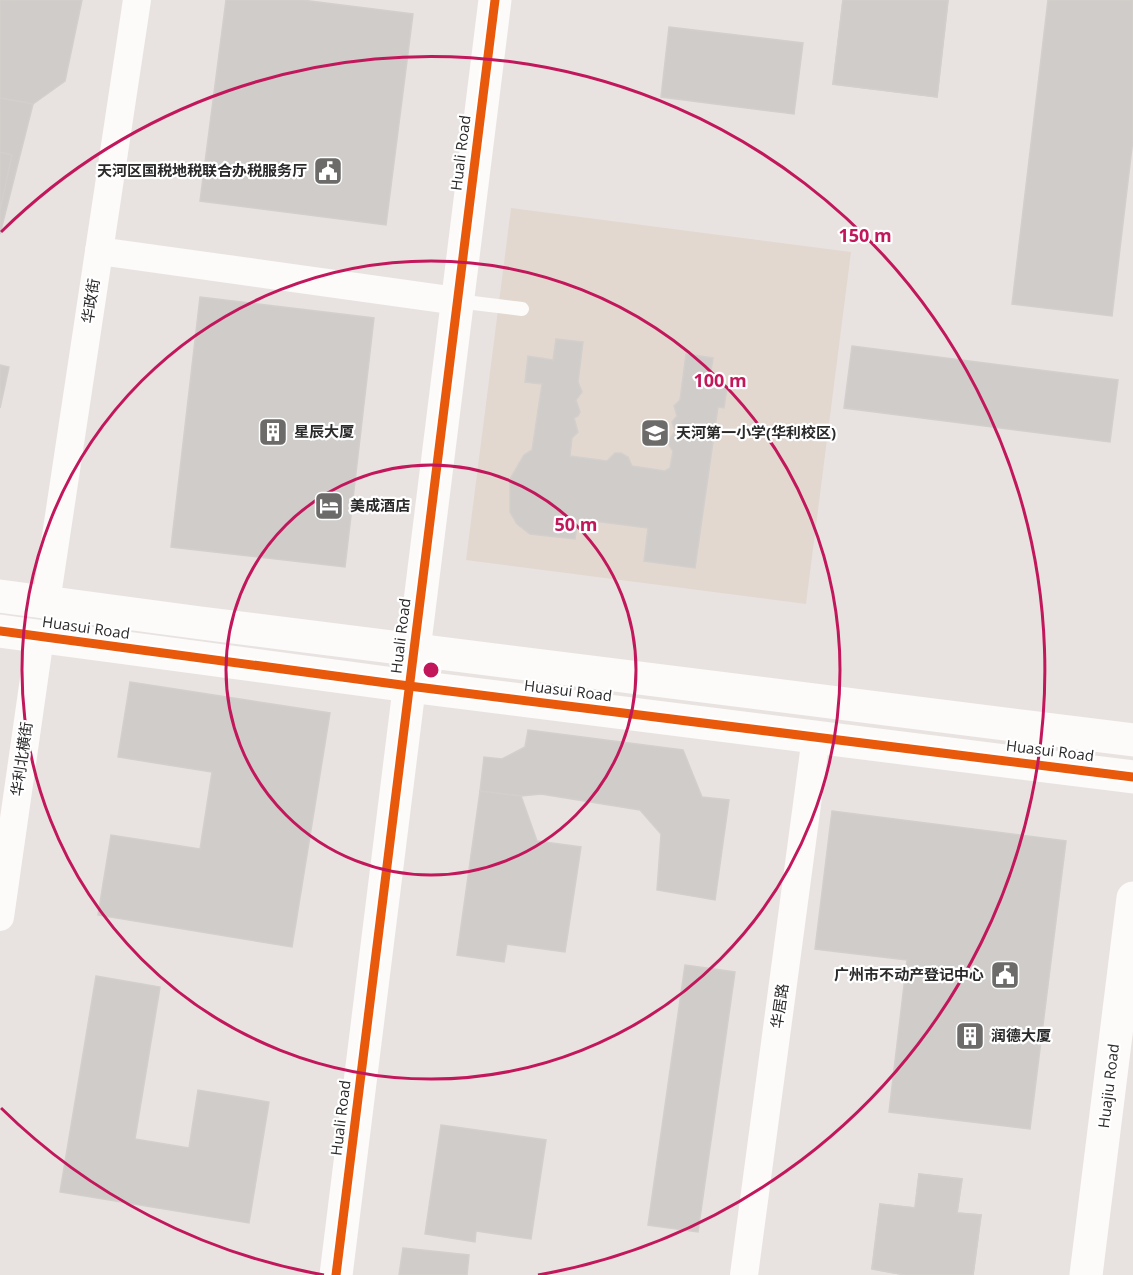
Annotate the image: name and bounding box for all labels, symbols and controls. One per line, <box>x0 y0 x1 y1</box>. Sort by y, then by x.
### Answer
street label: Huali Road <box>445 114 475 192</box>
public building icon: 天河区国税地税联合办税服务厅 <box>312 155 344 187</box>
place label: 天河区国税地税联合办税服务厅 <box>97 160 307 180</box>
text: 150 m <box>838 223 892 247</box>
street label: 华政街 <box>77 277 103 325</box>
text: 100 m <box>693 368 747 392</box>
building icon: 星辰大厦 <box>257 416 289 448</box>
school or university icon: 天河第一小学(华利校区) <box>639 417 671 449</box>
place label: 星辰大厦 <box>294 421 354 441</box>
place label: 天河第一小学(华利校区) <box>676 422 836 442</box>
hotel icon: 美成酒店 <box>313 490 345 522</box>
place label: 美成酒店 <box>350 495 410 515</box>
text: 50 m <box>555 512 597 536</box>
street label: Huali Road <box>385 597 415 675</box>
street label: Huasui Road <box>41 611 131 643</box>
centre of rings <box>421 660 441 680</box>
street label: Huasui Road <box>523 675 613 705</box>
street label: 华利北横街 <box>6 720 36 797</box>
street label: Huasui Road <box>1005 735 1095 765</box>
public building icon: 广州市不动产登记中心 <box>989 959 1021 991</box>
place label: 广州市不动产登记中心 <box>834 964 984 984</box>
street label: 华居路 <box>766 982 792 1030</box>
building icon: 润德大厦 <box>954 1020 986 1052</box>
place label: 润德大厦 <box>991 1025 1051 1045</box>
street label: Huajiu Road <box>1093 1042 1123 1129</box>
street label: Huali Road <box>325 1079 355 1157</box>

